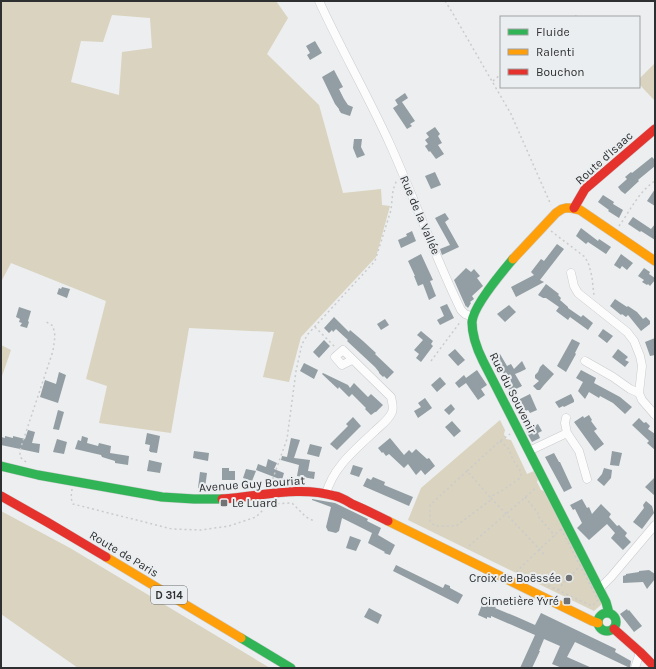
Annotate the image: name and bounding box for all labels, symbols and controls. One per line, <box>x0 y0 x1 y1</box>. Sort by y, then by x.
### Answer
legend <box>500 16 640 88</box>
text: Fluide <box>536 25 570 39</box>
text: Ralenti <box>536 45 575 59</box>
text: Bouchon <box>536 65 585 79</box>
street label: Route d'Isaac <box>572 129 636 187</box>
street label: Rue de la Vallée <box>397 173 443 257</box>
street label: Rue du Souvenir <box>486 350 540 437</box>
street label: Avenue Guy Bouriat <box>199 473 306 495</box>
place label: Le Luard <box>232 496 278 510</box>
marker: Le Luard <box>219 498 229 508</box>
street label: Route de Paris <box>87 528 161 580</box>
place label: Croix de Boëssée <box>469 571 561 585</box>
marker: Croix de Boëssée <box>564 573 574 583</box>
road number: D 314 <box>151 586 187 604</box>
place label: Cimetière Yvré <box>480 594 559 608</box>
marker: Cimetière Yvré <box>562 596 572 606</box>

